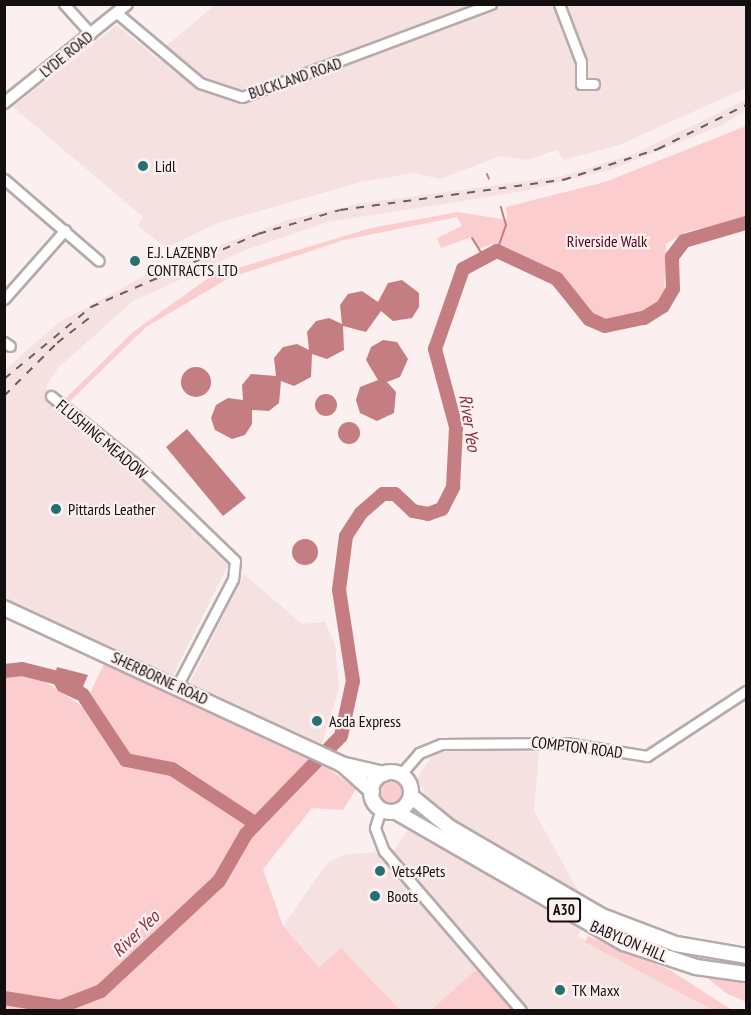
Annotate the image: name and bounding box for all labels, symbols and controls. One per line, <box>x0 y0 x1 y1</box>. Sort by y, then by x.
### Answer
street label: LYDE ROAD <box>36 27 96 81</box>
street label: BUCKLAND ROAD <box>246 53 344 103</box>
place label: Lidl <box>155 156 176 176</box>
marker: Lidl <box>136 159 150 173</box>
park label: Riverside Walk <box>567 231 647 251</box>
place label: E.J. LAZENBY CONTRACTS LTD <box>147 242 238 280</box>
marker: E.J. LAZENBY CONTRACTS LTD <box>128 254 142 268</box>
water label: River Yeo <box>454 393 484 453</box>
street label: FLUSHING MEADOW <box>53 395 151 483</box>
place label: Pittards Leather <box>68 499 155 519</box>
marker: Pittards Leather <box>49 502 63 516</box>
street label: SHERBORNE ROAD <box>109 647 211 709</box>
place label: Asda Express <box>329 711 401 731</box>
marker: Asda Express <box>310 714 324 728</box>
street label: COMPTON ROAD <box>530 732 624 762</box>
place label: Vets4Pets <box>392 861 445 881</box>
marker: Vets4Pets <box>373 864 387 878</box>
place label: Boots <box>387 886 418 906</box>
marker: Boots <box>368 889 382 903</box>
road number: A30 <box>546 898 582 922</box>
water label: River Yeo <box>108 906 164 962</box>
street label: BABYLON HILL <box>588 916 670 966</box>
place label: TK Maxx <box>572 980 620 1000</box>
marker: TK Maxx <box>553 983 567 997</box>

